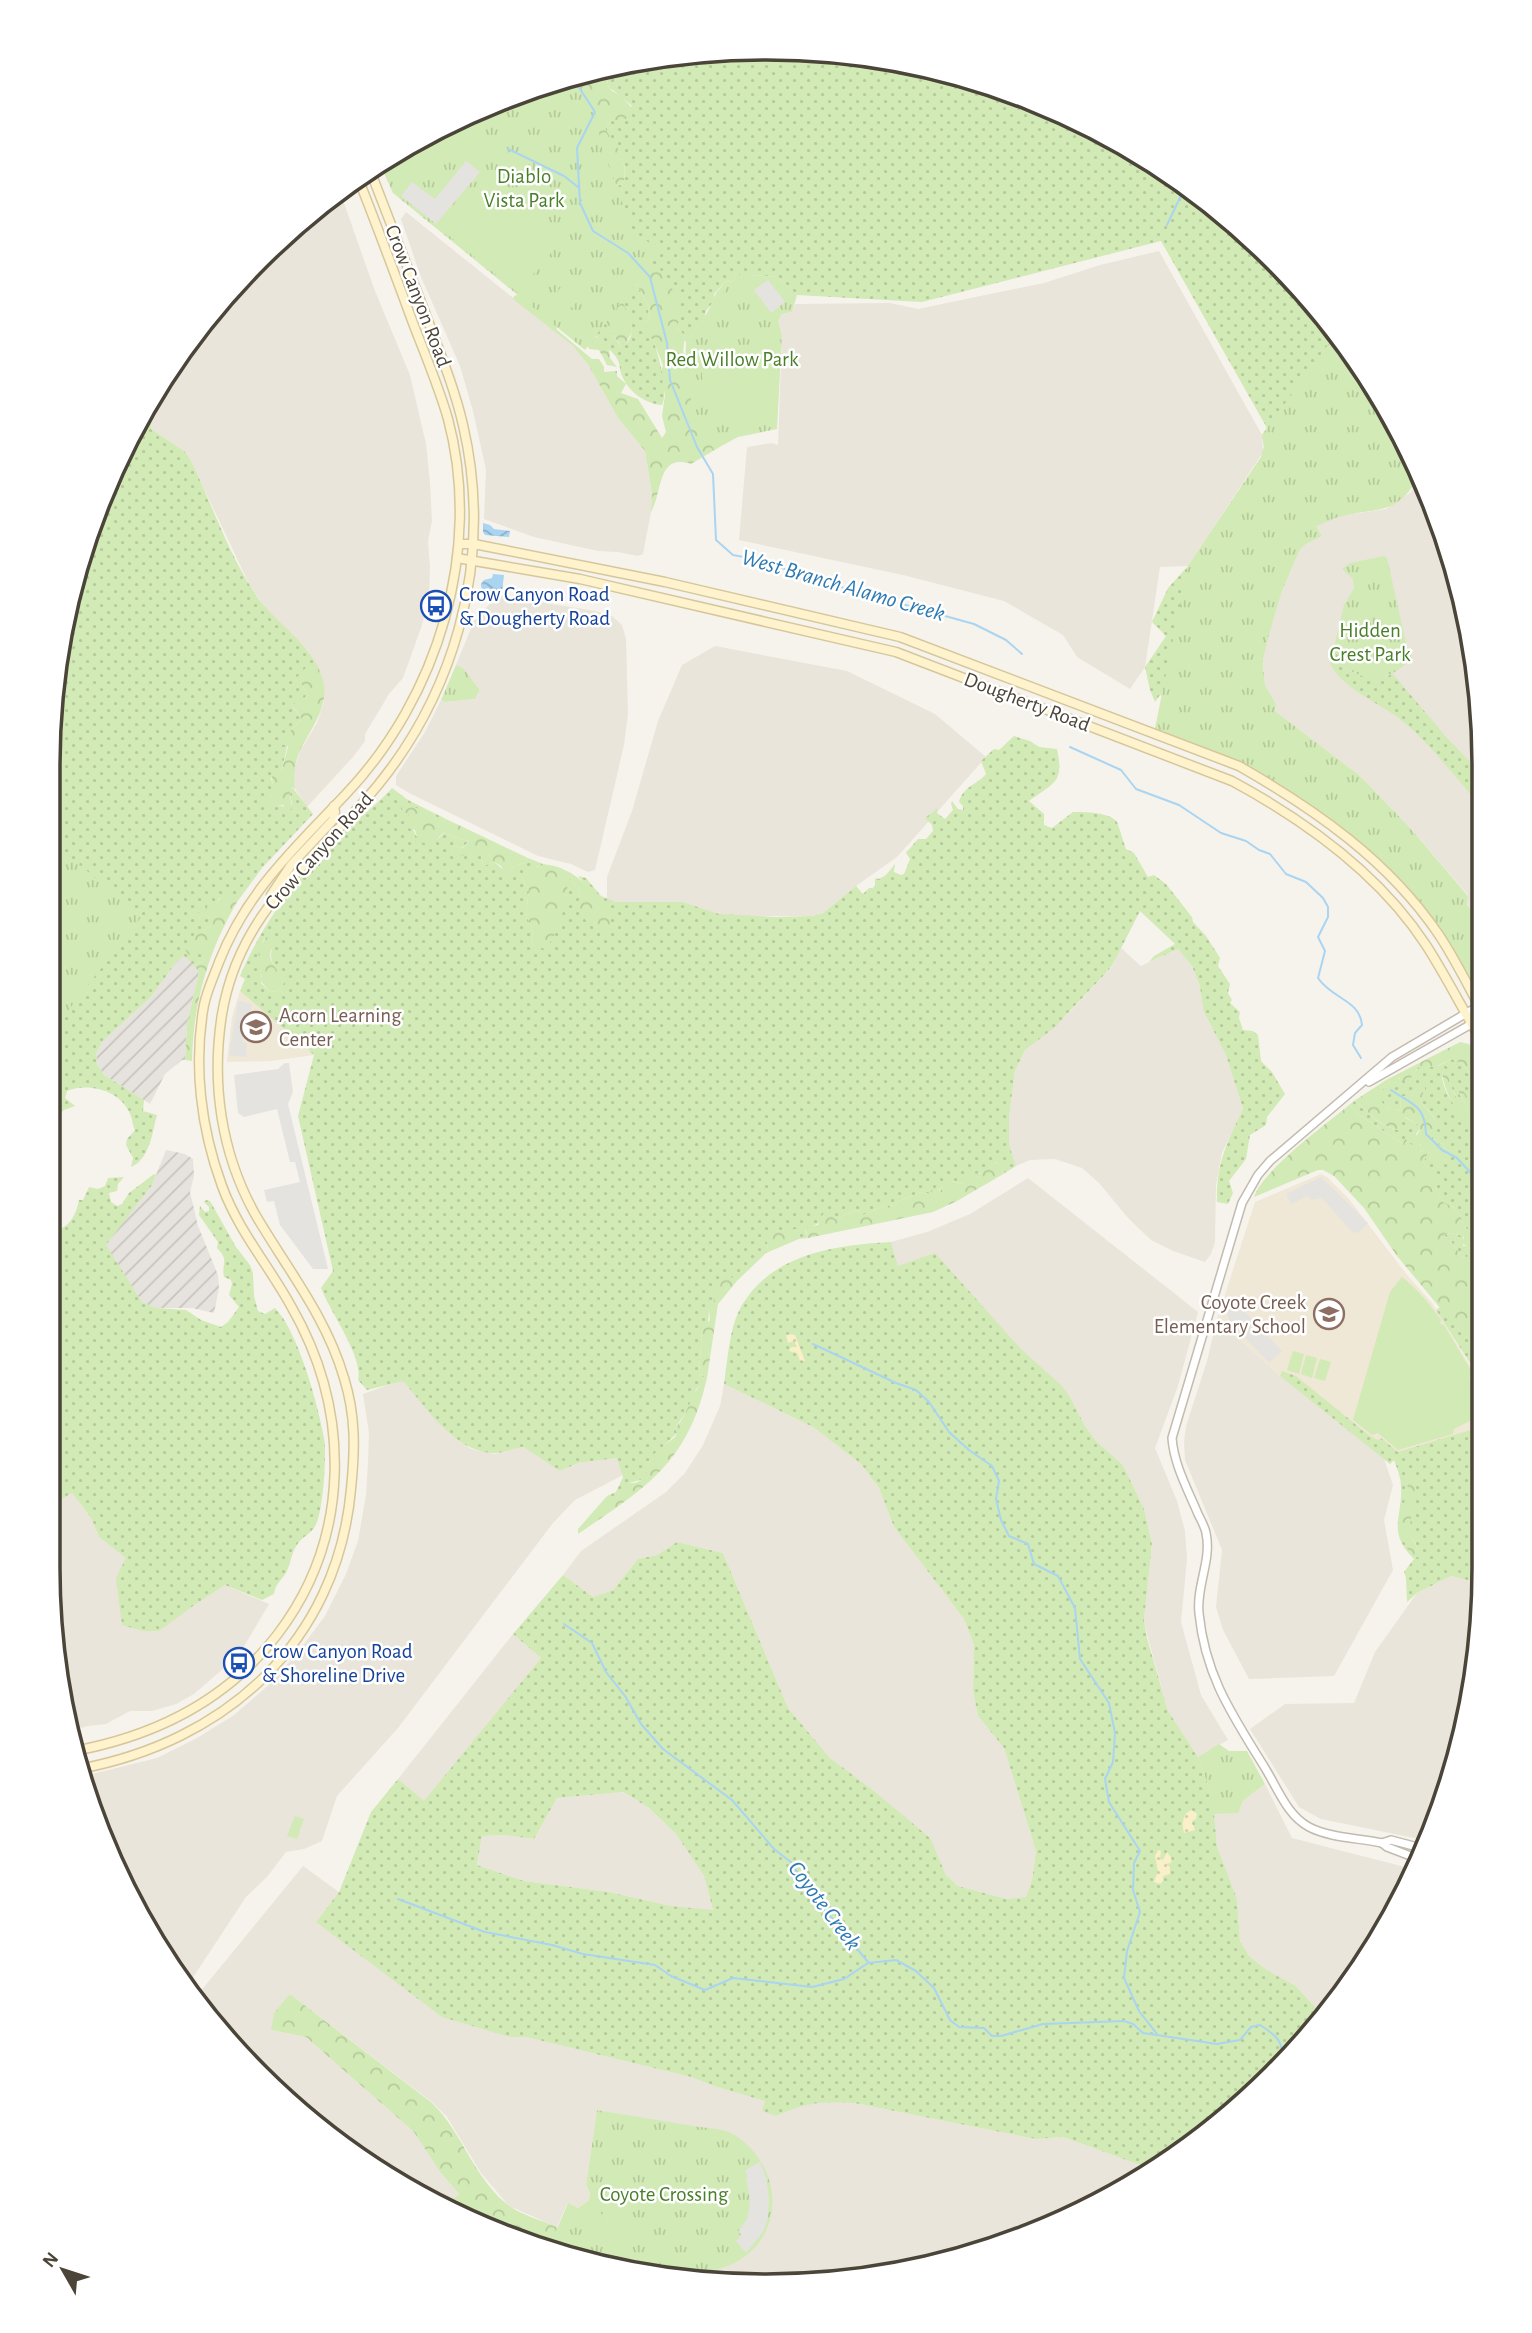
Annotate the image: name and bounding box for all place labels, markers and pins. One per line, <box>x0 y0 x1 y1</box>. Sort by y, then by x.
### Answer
place label: Crow Canyon Road & Dougherty Road <box>459 584 610 629</box>
bus stop icon: Crow Canyon Road & Dougherty Road <box>419 589 453 623</box>
place label: Acorn Learning Center <box>279 1005 402 1050</box>
school or university icon: Acorn Learning Center <box>239 1010 273 1044</box>
place label: Coyote Creek Elementary School <box>1154 1292 1306 1337</box>
school or university icon: Coyote Creek Elementary School <box>1312 1297 1346 1331</box>
place label: Crow Canyon Road & Shoreline Drive <box>262 1641 413 1686</box>
bus stop icon: Crow Canyon Road & Shoreline Drive <box>222 1646 256 1680</box>

